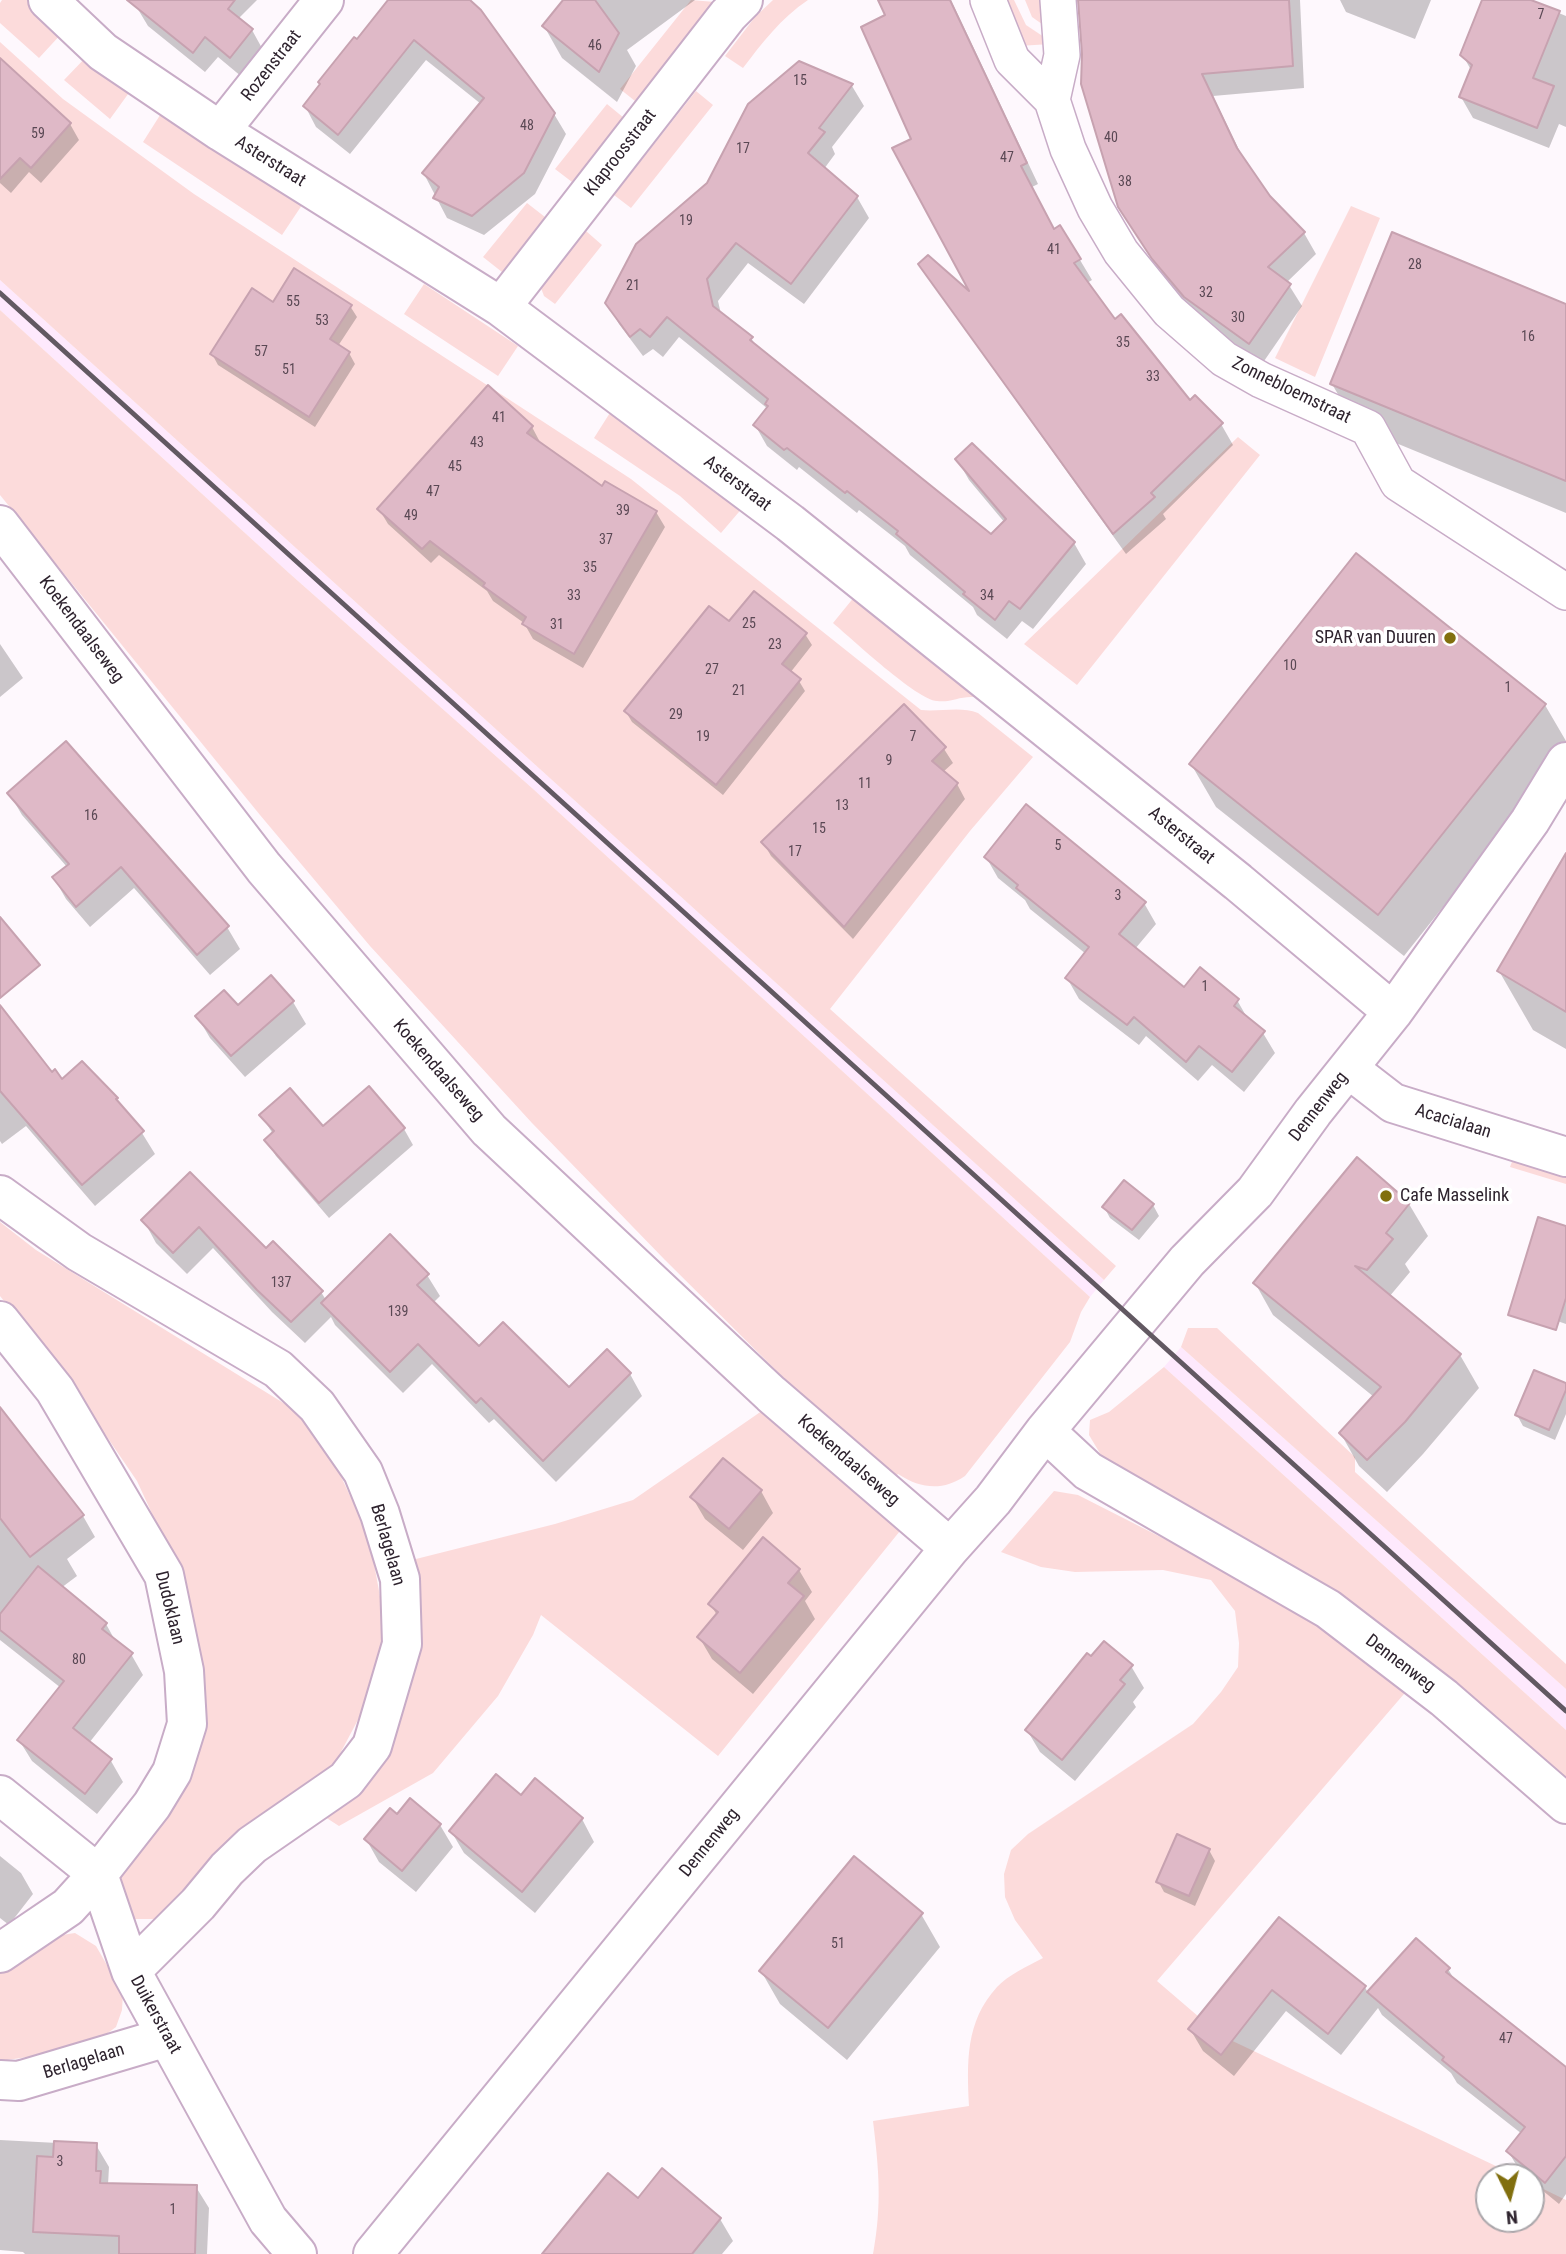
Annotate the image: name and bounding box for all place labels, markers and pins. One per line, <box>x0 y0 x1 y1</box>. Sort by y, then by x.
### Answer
place label: SPAR van Duuren <box>1315 627 1436 649</box>
marker: SPAR van Duuren <box>1442 630 1458 646</box>
place label: Cafe Masselink <box>1400 1185 1509 1207</box>
marker: Cafe Masselink <box>1378 1188 1394 1204</box>

